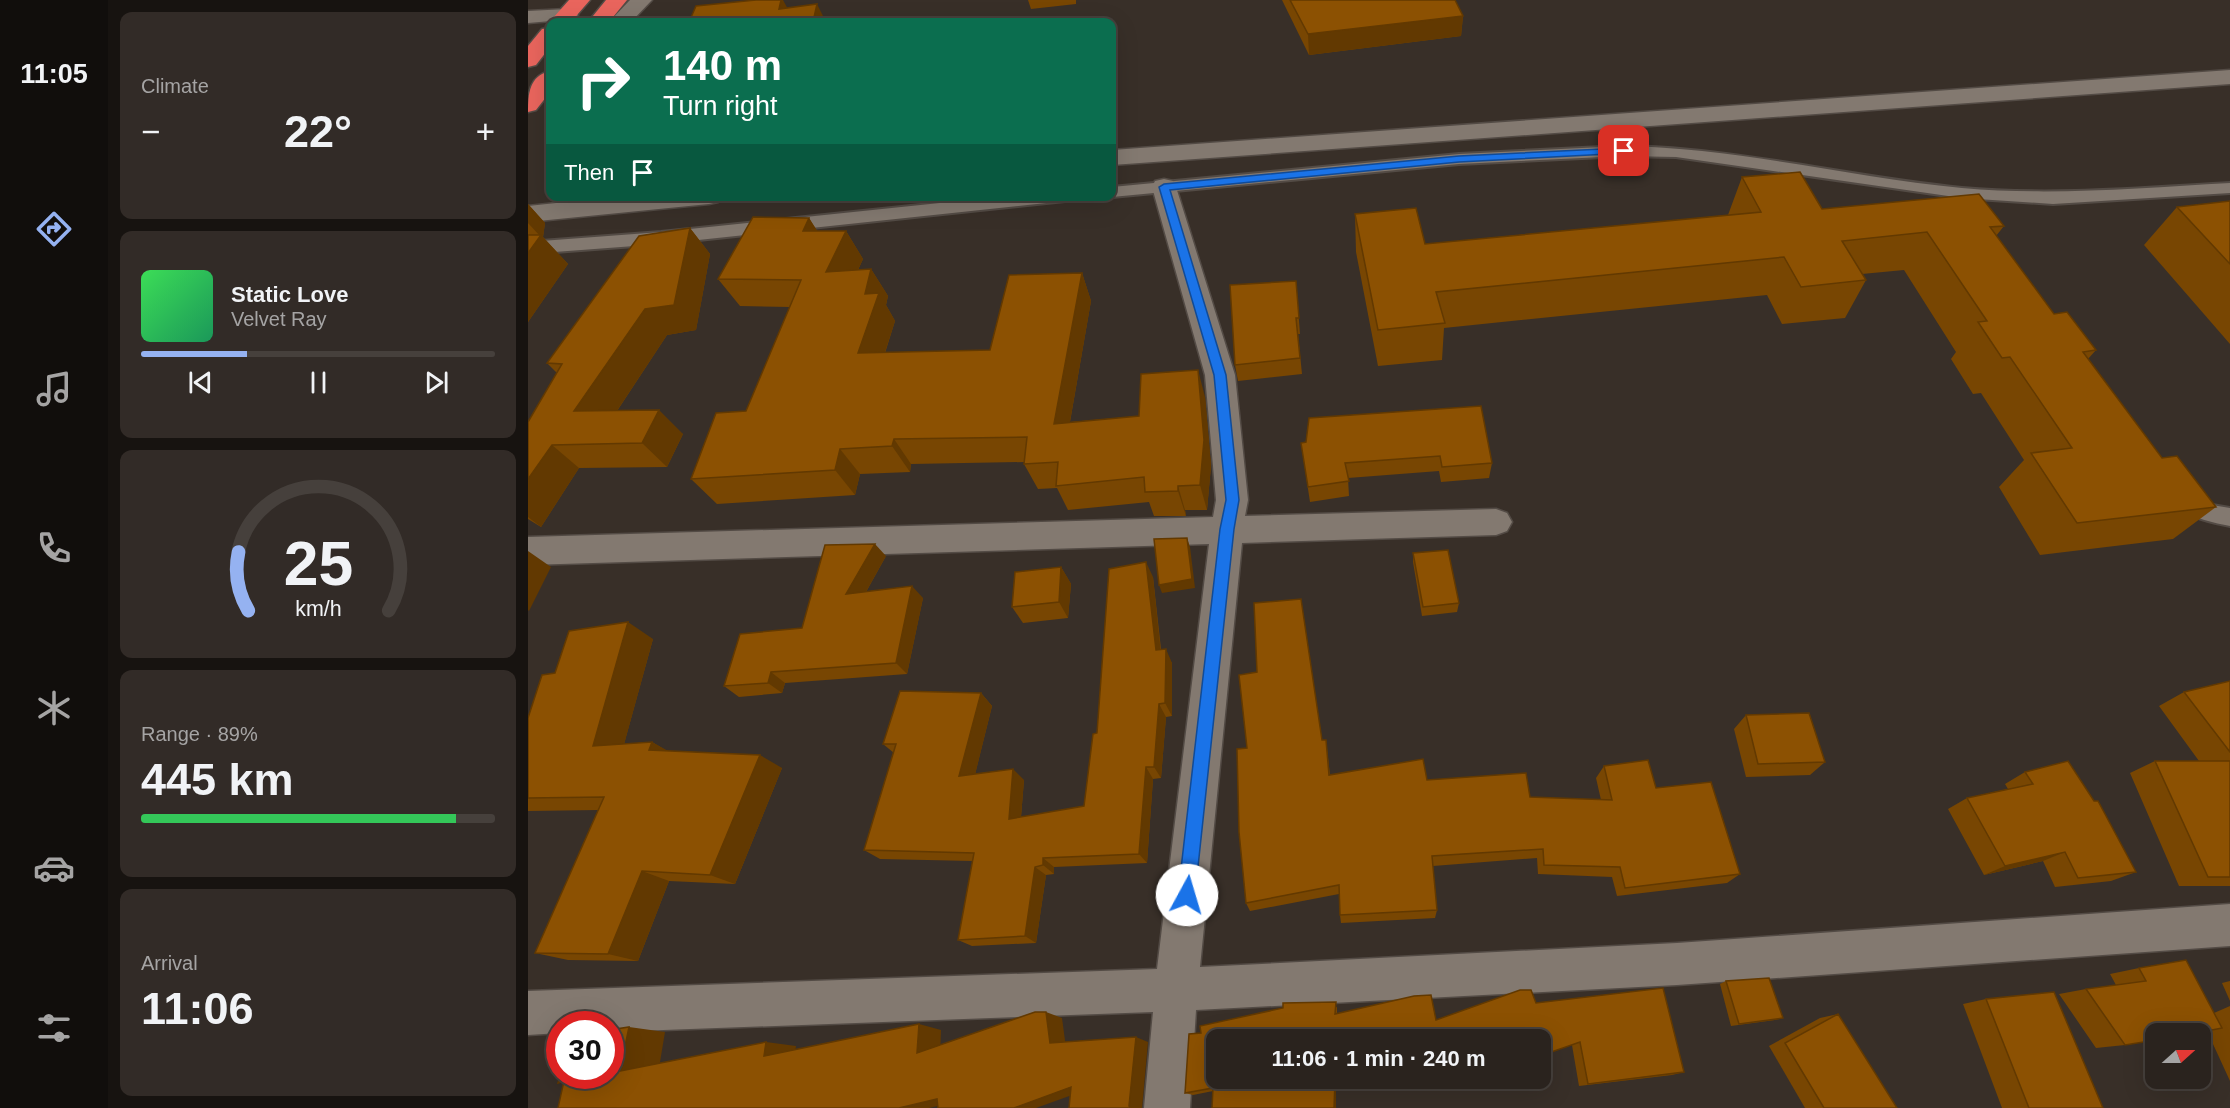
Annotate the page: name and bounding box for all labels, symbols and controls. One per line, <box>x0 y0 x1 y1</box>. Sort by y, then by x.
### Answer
icon: right <box>564 42 642 120</box>
text: 140 m <box>663 42 782 89</box>
text: 11:05 <box>20 59 88 89</box>
text: Climate <box>141 75 209 97</box>
text: Turn right <box>663 91 778 121</box>
text: 22° <box>284 106 352 157</box>
text: − <box>141 113 160 150</box>
text: + <box>476 113 495 150</box>
pin <box>1598 125 1649 176</box>
icon: arrive <box>1607 134 1640 167</box>
icon: arrive <box>626 156 659 189</box>
text: Then <box>564 160 614 185</box>
icon: directions <box>33 208 75 250</box>
text: Static Love <box>231 282 348 307</box>
text: Velvet Ray <box>231 308 327 330</box>
icon: previous <box>184 366 217 399</box>
icon: pause <box>302 366 335 399</box>
icon: next <box>420 366 453 399</box>
icon: music <box>33 368 75 410</box>
icon: phone <box>33 527 75 569</box>
text: 25 <box>283 529 353 598</box>
text: km/h <box>295 597 341 621</box>
icon: climate <box>33 687 75 729</box>
text: Range · 89% <box>141 723 258 745</box>
text: 445 km <box>141 754 294 805</box>
icon: car <box>33 847 75 889</box>
position arrow <box>1155 863 1219 927</box>
text: Arrival <box>141 952 198 974</box>
text: 11:06 <box>141 983 254 1034</box>
icon: filters <box>33 1007 75 1049</box>
speed limit sign: 30 <box>546 1011 624 1089</box>
north arrow <box>2145 1023 2211 1089</box>
map controls <box>2145 1023 2211 1089</box>
text: 11:06 · 1 min · 240 m <box>1272 1046 1486 1071</box>

